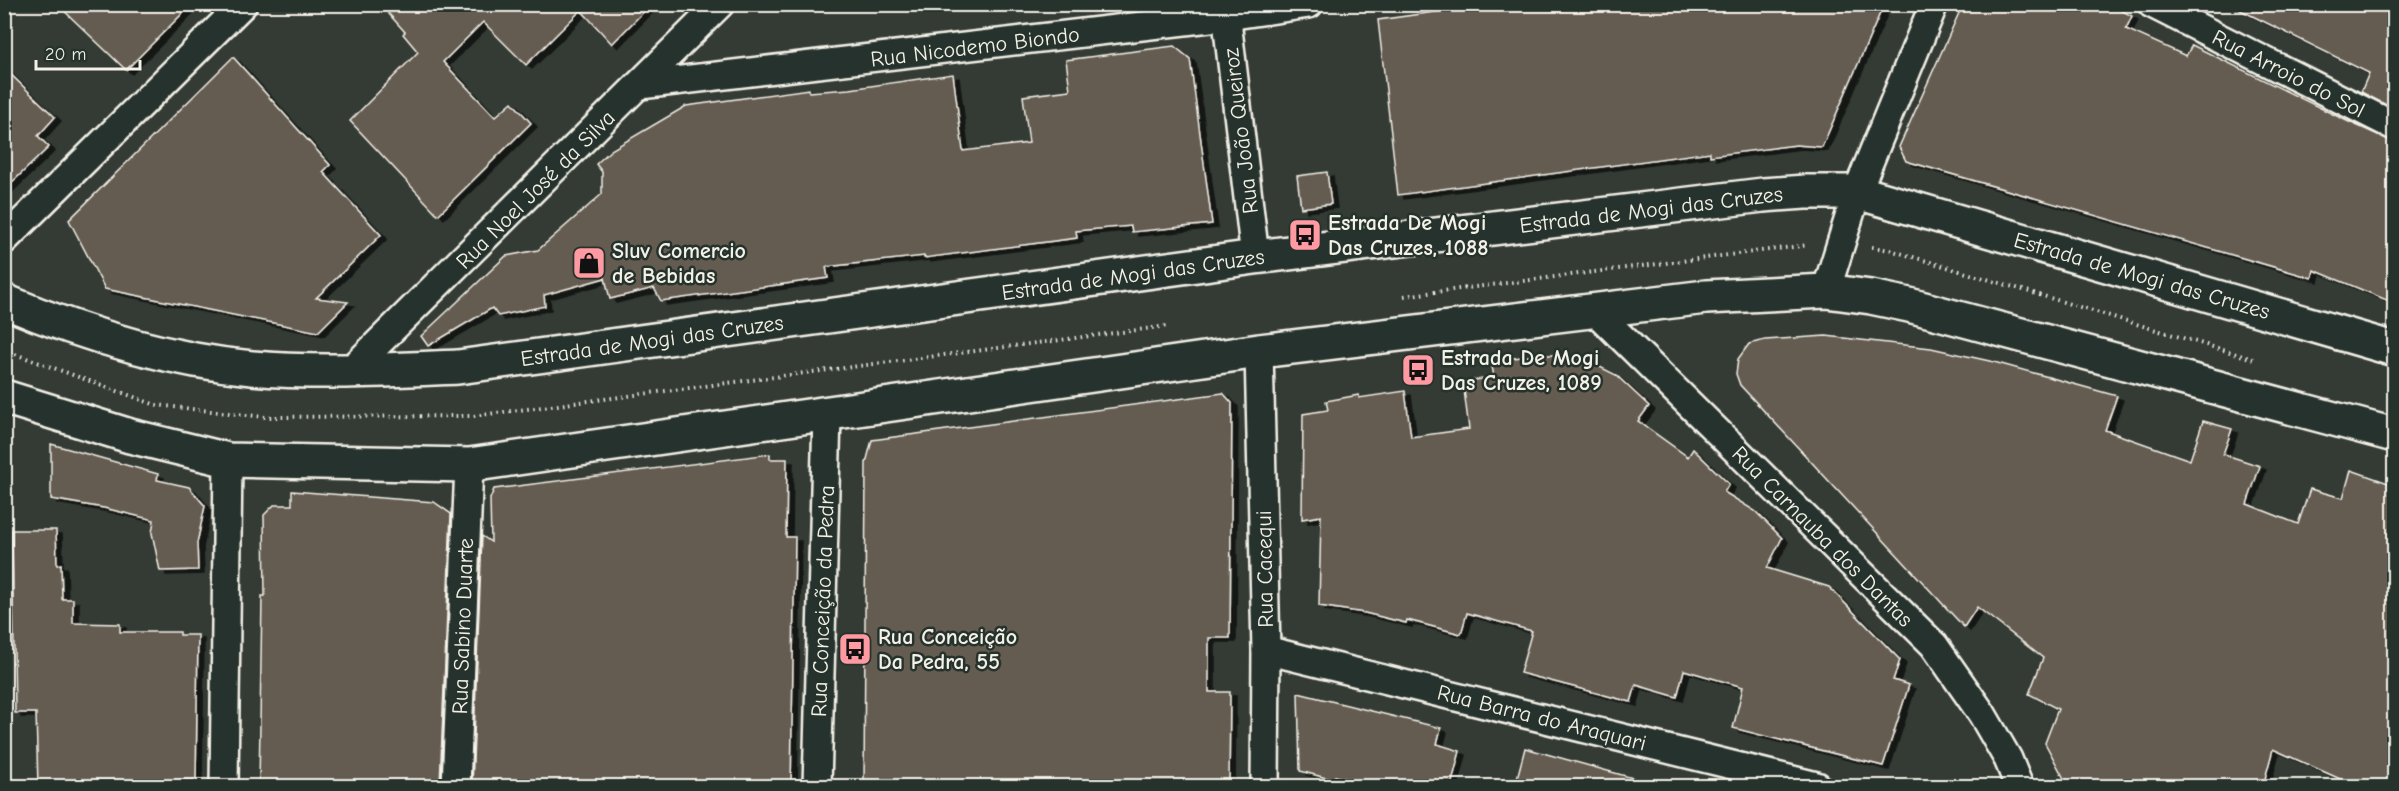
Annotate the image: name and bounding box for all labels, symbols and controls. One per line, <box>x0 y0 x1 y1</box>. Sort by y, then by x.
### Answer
street label: Rua Nicodemo Biondo <box>869 21 1081 73</box>
street label: Rua Arroio do Sol <box>2208 24 2369 124</box>
scale bar <box>36 33 140 71</box>
text: 20 m <box>45 44 86 65</box>
street label: Rua João Queiroz <box>1218 46 1264 215</box>
street label: Rua Noel José da Silva <box>451 105 620 274</box>
street label: Estrada de Mogi das Cruzes <box>1518 181 1784 239</box>
place label: Estrada De Mogi Das Cruzes, 1088 <box>1328 210 1489 261</box>
bus stop icon: Estrada De Mogi Das Cruzes, 1088 <box>1287 217 1323 253</box>
street label: Estrada de Mogi das Cruzes <box>2011 227 2273 325</box>
place label: Sluv Comercio de Bebidas <box>612 238 746 289</box>
street label: Estrada de Mogi das Cruzes <box>1000 244 1266 306</box>
shop icon: Sluv Comercio de Bebidas <box>571 245 607 281</box>
street label: Estrada de Mogi das Cruzes <box>519 310 785 372</box>
place label: Estrada De Mogi Das Cruzes, 1089 <box>1441 345 1602 396</box>
bus stop icon: Estrada De Mogi Das Cruzes, 1089 <box>1400 352 1436 388</box>
street label: Rua Carnauba dos Dantas <box>1726 441 1918 633</box>
street label: Rua Conceição da Pedra <box>806 485 840 717</box>
street label: Rua Cacequi <box>1251 510 1279 628</box>
street label: Rua Sabino Duarte <box>447 537 479 715</box>
place label: Rua Conceição Da Pedra, 55 <box>878 624 1017 675</box>
bus stop icon: Rua Conceição Da Pedra, 55 <box>837 631 873 667</box>
street label: Rua Barra do Araquari <box>1435 679 1649 757</box>

